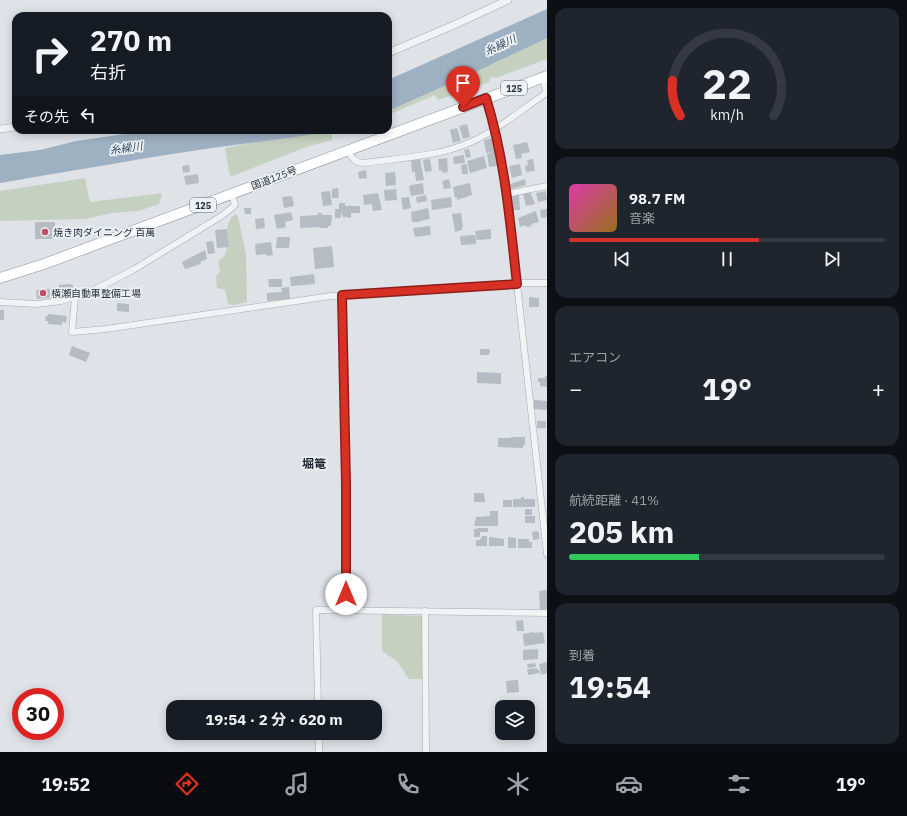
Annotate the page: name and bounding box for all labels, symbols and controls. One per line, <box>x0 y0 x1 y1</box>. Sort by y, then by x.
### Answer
text: 270 m <box>90 22 172 59</box>
icon: right <box>24 28 76 80</box>
water label: 糸繰川 <box>482 31 519 58</box>
text: 22 <box>702 56 752 110</box>
text: 右折 <box>90 61 126 84</box>
pin <box>446 66 480 107</box>
icon: arrive <box>452 72 474 94</box>
road number: 125 <box>501 81 527 95</box>
icon: left <box>77 104 99 126</box>
text: km/h <box>710 105 744 124</box>
text: その先 <box>24 107 69 126</box>
water label: 糸繰川 <box>109 139 144 157</box>
street label: 国道125号 <box>249 163 299 193</box>
text: 98.7 FM <box>629 189 685 208</box>
road number: 125 <box>190 198 216 212</box>
text: 音楽 <box>629 210 655 227</box>
place label: 焼き肉ダイニング 百萬 <box>53 226 155 239</box>
marker: 焼き肉ダイニング 百萬 <box>40 227 50 237</box>
icon: previous <box>611 248 633 270</box>
icon: pause <box>716 248 738 270</box>
icon: next <box>821 248 843 270</box>
place label: 横瀬自動車整備工場 <box>51 287 141 300</box>
marker: 横瀬自動車整備工場 <box>38 288 48 298</box>
text: エアコン <box>569 349 621 366</box>
text: 19° <box>702 369 752 408</box>
text: − <box>569 374 582 403</box>
text: + <box>872 374 885 403</box>
district label: 堀篭 <box>302 456 326 471</box>
text: 航続距離 · 41% <box>569 492 659 509</box>
text: 205 km <box>569 512 674 551</box>
position arrow <box>325 573 367 615</box>
text: 到着 <box>569 647 595 664</box>
text: 19:54 <box>569 667 651 706</box>
speed limit sign: 30 <box>12 688 64 740</box>
map controls <box>495 700 535 740</box>
button: layers <box>495 700 535 740</box>
text: 19:54 · 2 分 · 620 m <box>205 710 343 729</box>
icon: directions <box>173 770 201 798</box>
icon: music <box>283 770 311 798</box>
icon: phone <box>394 770 422 798</box>
icon: climate <box>504 770 532 798</box>
icon: car <box>615 770 643 798</box>
icon: filters <box>725 770 753 798</box>
text: 19:52 <box>41 773 90 796</box>
text: 19° <box>836 773 866 796</box>

